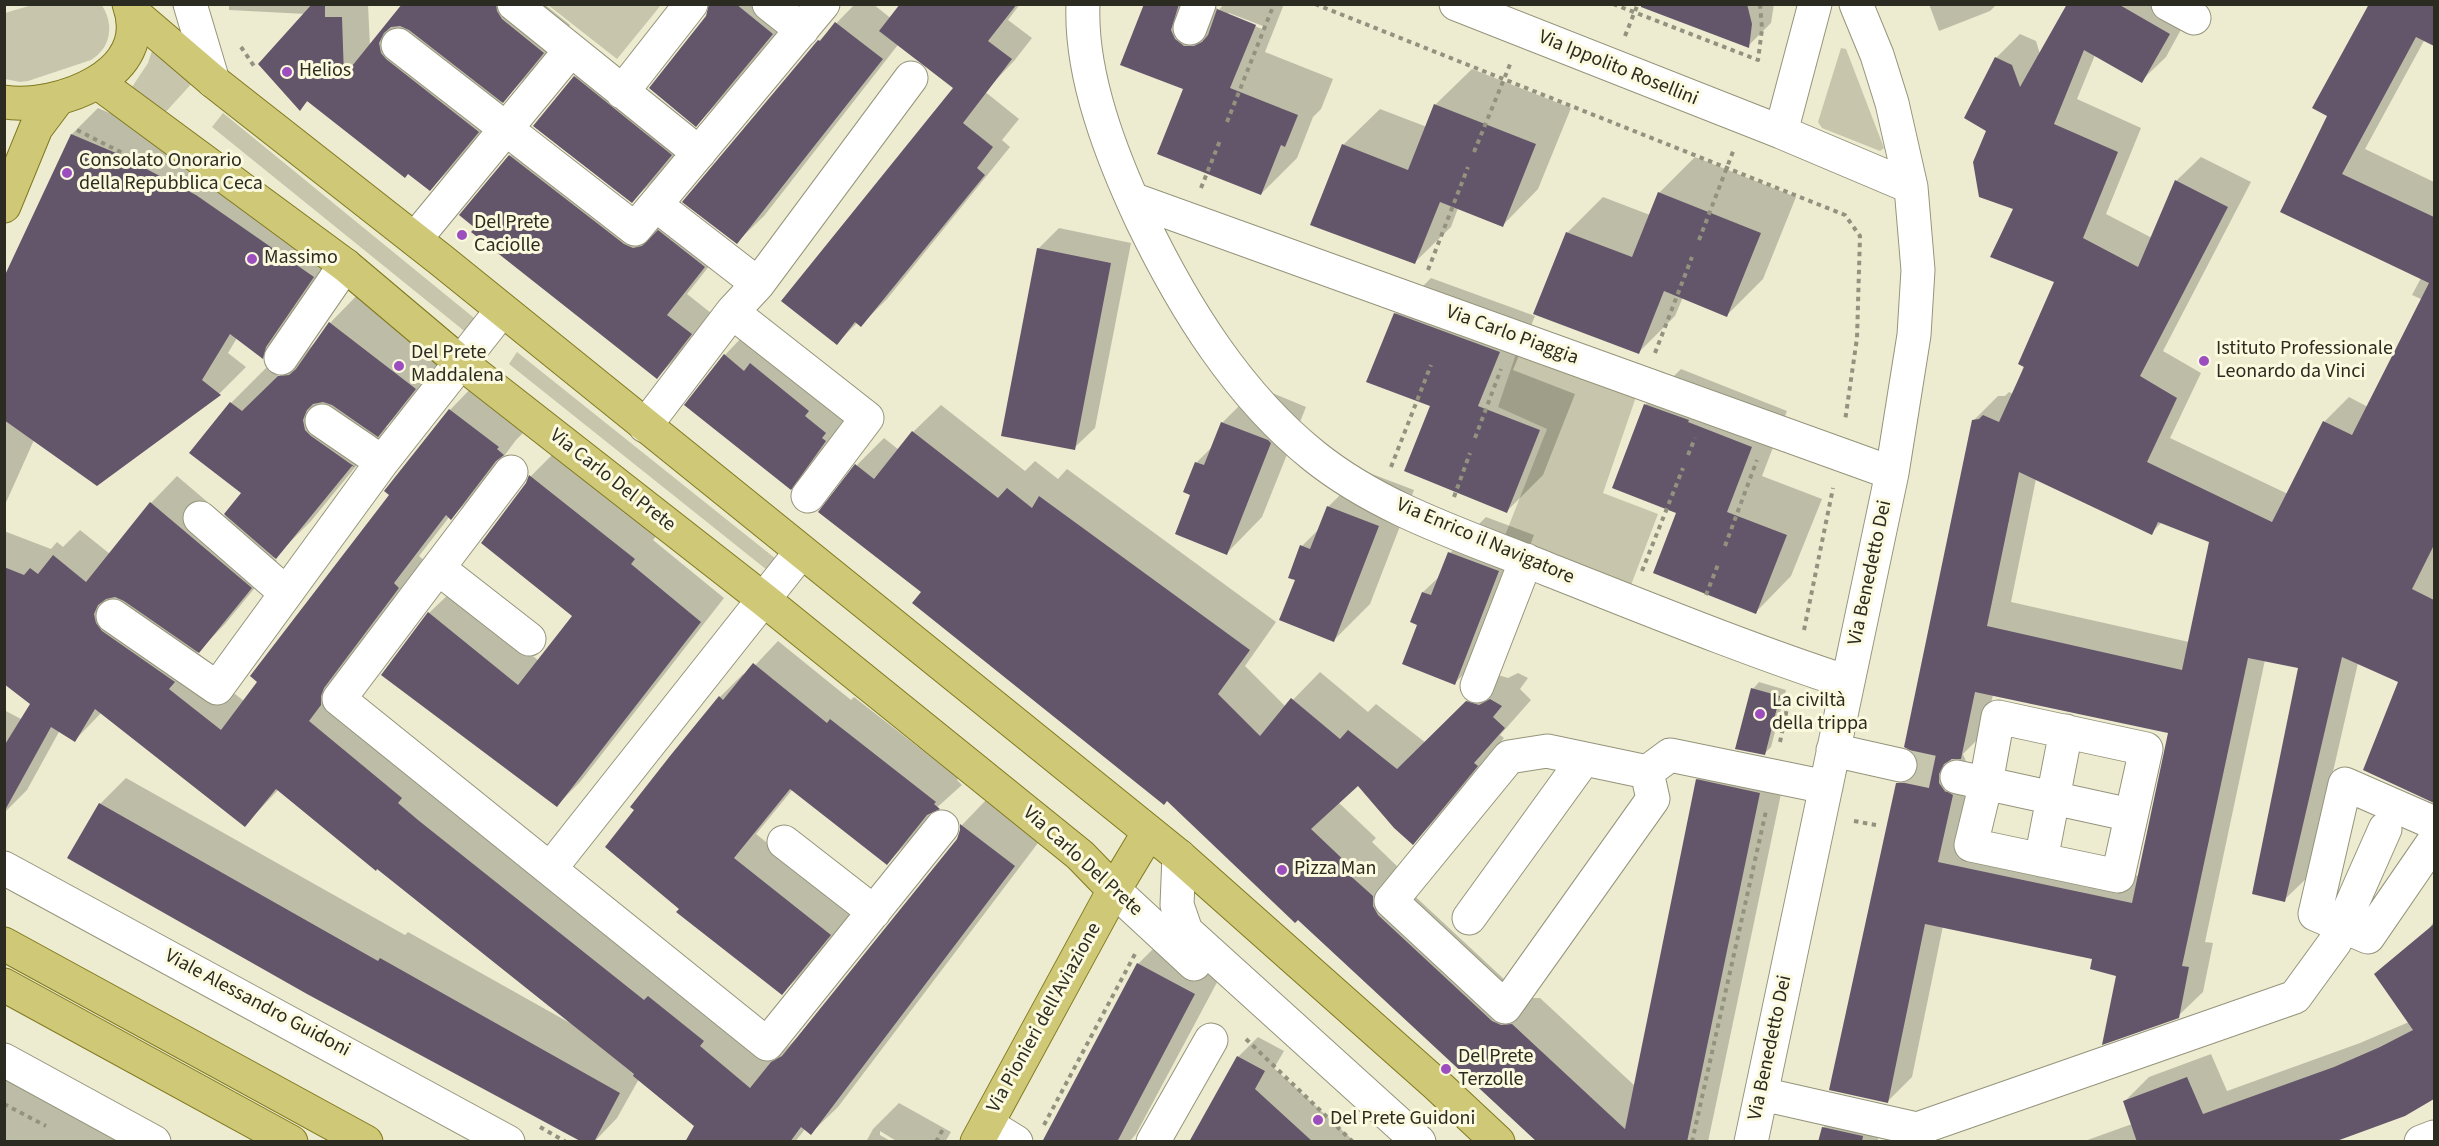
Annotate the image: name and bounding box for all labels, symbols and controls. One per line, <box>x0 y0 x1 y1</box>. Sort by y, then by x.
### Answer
street label: Via Ippolito Rosellini <box>1535 26 1701 112</box>
place label: Helios <box>299 60 351 84</box>
marker: Helios <box>280 65 294 79</box>
place label: Consolato Onorario della Repubblica Ceca <box>79 150 263 197</box>
marker: Consolato Onorario della Repubblica Ceca <box>60 166 74 180</box>
place label: Del Prete Caciolle <box>474 212 550 259</box>
marker: Del Prete Caciolle <box>455 228 469 242</box>
place label: Massimo <box>264 247 338 271</box>
marker: Massimo <box>245 252 259 266</box>
street label: Via Carlo Piaggia <box>1443 301 1581 371</box>
place label: Istituto Professionale Leonardo da Vinci <box>2216 338 2393 385</box>
place label: Del Prete Maddalena <box>411 342 504 389</box>
marker: Istituto Professionale Leonardo da Vinci <box>2197 354 2211 368</box>
marker: Del Prete Maddalena <box>392 359 406 373</box>
street label: Via Carlo Del Prete <box>544 424 680 538</box>
street label: Via Enrico il Navigatore <box>1392 494 1578 590</box>
street label: Via Benedetto Dei <box>1844 498 1898 648</box>
place label: La civiltà della trippa <box>1772 690 1868 737</box>
marker: La civiltà della trippa <box>1753 707 1767 721</box>
street label: Via Carlo Del Prete <box>1017 802 1147 922</box>
place label: Pizza Man <box>1294 858 1376 882</box>
marker: Pizza Man <box>1275 863 1289 877</box>
street label: Via Pionieri dell'Aviazione <box>983 919 1107 1117</box>
street label: Viale Alessandro Guidoni <box>160 945 354 1063</box>
street label: Via Benedetto Dei <box>1744 973 1798 1123</box>
place label: Del Prete Terzolle <box>1458 1046 1534 1093</box>
marker: Del Prete Terzolle <box>1439 1062 1453 1076</box>
place label: Del Prete Guidoni <box>1330 1108 1475 1132</box>
marker: Del Prete Guidoni <box>1311 1113 1325 1127</box>

